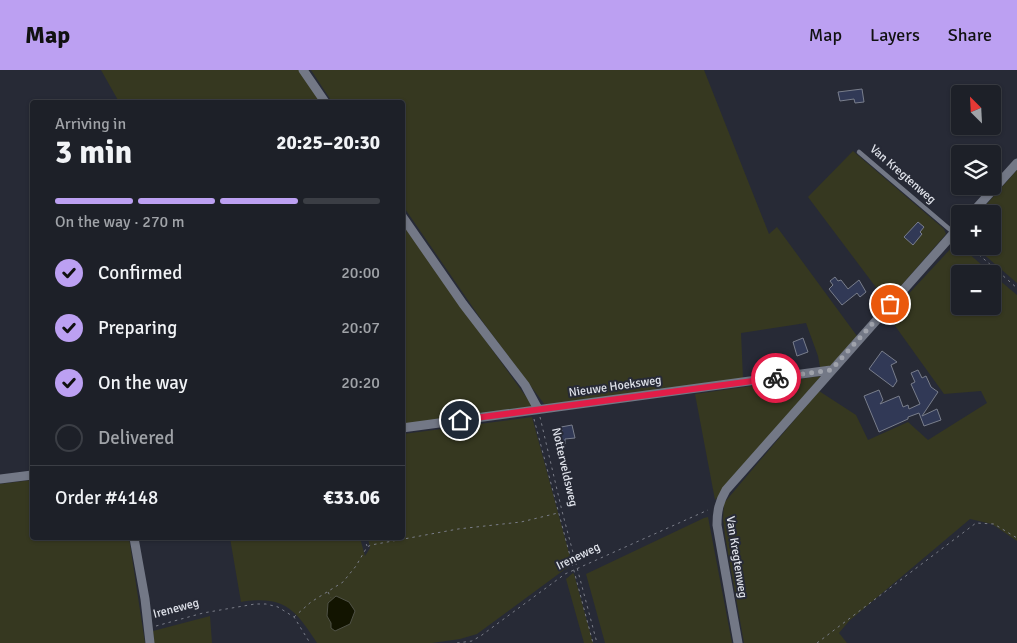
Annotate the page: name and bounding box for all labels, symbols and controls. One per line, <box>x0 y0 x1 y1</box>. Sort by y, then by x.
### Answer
text: Map <box>25 20 70 50</box>
text: Map <box>809 24 842 46</box>
text: Layers <box>870 24 920 46</box>
text: Share <box>948 24 992 46</box>
north arrow <box>951 85 1001 135</box>
map controls <box>951 85 1001 315</box>
text: Arriving in <box>55 114 126 134</box>
text: 20:25–20:30 <box>276 131 380 155</box>
text: 3 min <box>55 133 132 172</box>
street label: Van Kregtenweg <box>867 142 939 207</box>
button: layers <box>951 145 1001 195</box>
button: + <box>951 205 1001 255</box>
text: On the way · 270 m <box>55 212 185 232</box>
icon: check <box>55 259 83 287</box>
text: Confirmed <box>98 261 182 285</box>
text: 20:00 <box>341 263 380 283</box>
button: − <box>951 265 1001 315</box>
pin <box>869 283 911 325</box>
icon: bag <box>876 290 904 318</box>
icon: check <box>55 314 83 342</box>
text: Preparing <box>98 316 177 340</box>
text: 20:07 <box>341 318 380 338</box>
courier <box>751 353 801 403</box>
icon: bike <box>762 364 790 392</box>
icon: check <box>55 369 83 397</box>
text: On the way <box>98 371 188 395</box>
text: 20:20 <box>341 373 380 393</box>
street label: Nieuwe Hoeksweg <box>568 373 662 400</box>
pin <box>439 399 481 441</box>
icon: home <box>446 406 474 434</box>
text: Delivered <box>98 426 174 450</box>
street label: Notterveldsweg <box>548 426 581 508</box>
text: Order #4148 <box>55 486 158 510</box>
text: €33.06 <box>323 486 380 510</box>
street label: Van Kregtenweg <box>723 515 750 599</box>
street label: Ireneweg <box>554 539 603 573</box>
street label: Ireneweg <box>151 595 201 622</box>

